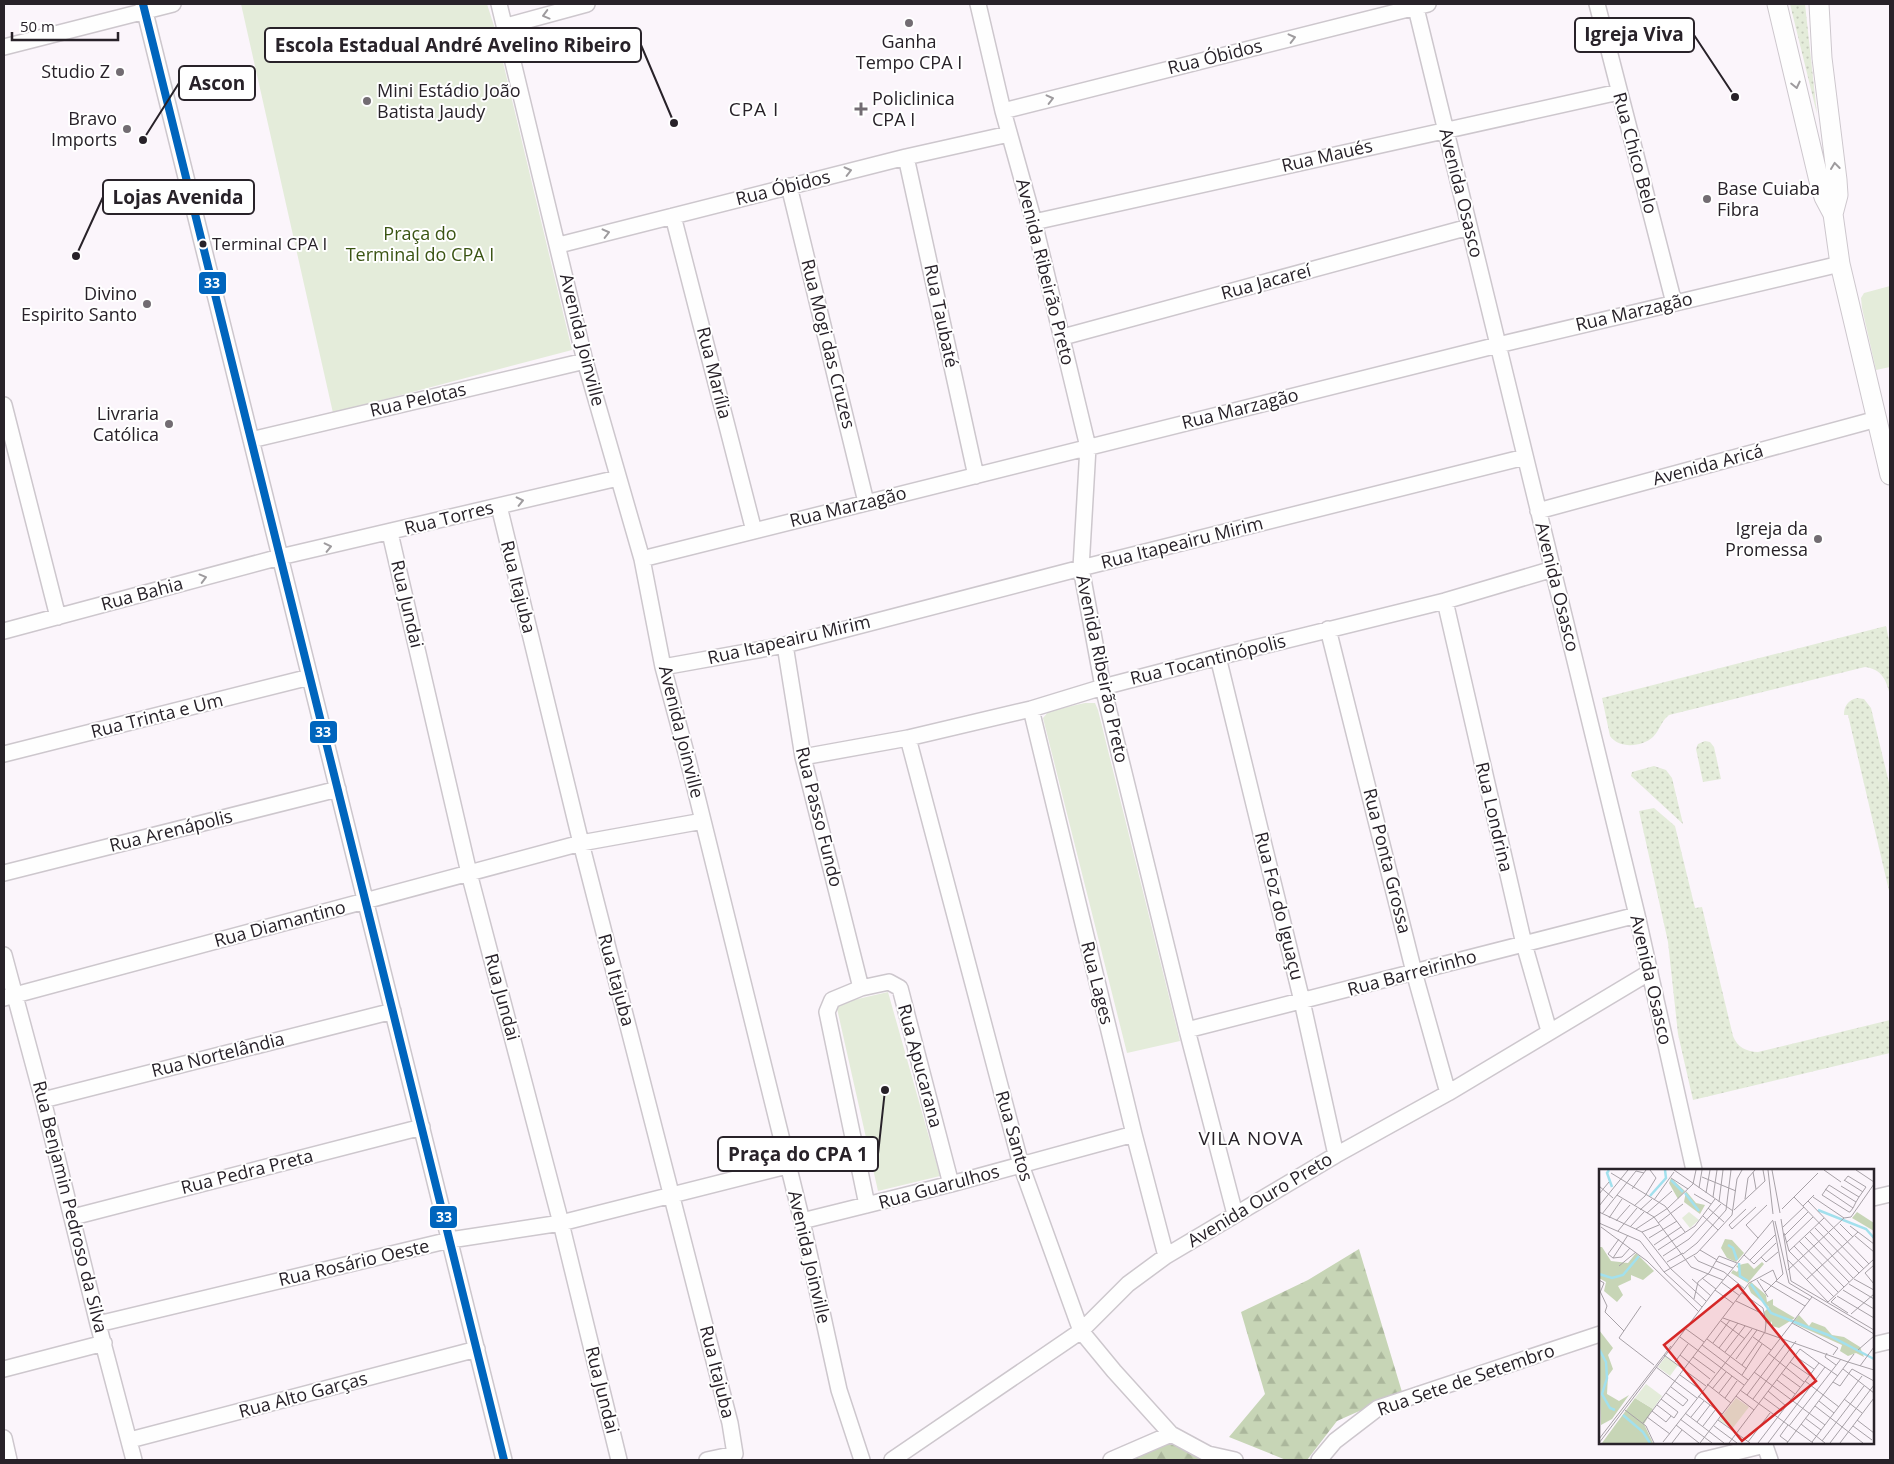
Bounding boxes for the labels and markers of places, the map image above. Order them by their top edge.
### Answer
marker: Ganha Tempo CPA I [903,17,915,29]
callout: Igreja Viva [1575,18,1694,52]
callout: Escola Estadual André Avelino Ribeiro [265,28,641,62]
place label: Ganha Tempo CPA I [856,29,962,74]
place label: Studio Z [41,59,110,83]
marker: Studio Z [114,66,126,78]
callout: Ascon [179,66,255,100]
place label: Mini Estádio João Batista Jaudy [377,78,521,123]
place label: Policlinica CPA I [872,86,955,131]
marker: Mini Estádio João Batista Jaudy [361,95,373,107]
marker: Policlinica CPA I [854,102,868,116]
place label: Bravo Imports [51,106,117,151]
marker: Bravo Imports [121,123,133,135]
place label: Base Cuiaba Fibra [1717,176,1820,221]
callout: Lojas Avenida [103,180,254,214]
marker: Base Cuiaba Fibra [1701,193,1713,205]
place label: Terminal CPA I [212,232,327,255]
marker: Terminal CPA I [198,239,208,249]
place label: Divino Espirito Santo [21,281,137,326]
marker: Divino Espirito Santo [141,298,153,310]
place label: Livraria Católica [93,401,159,446]
marker: Livraria Católica [163,418,175,430]
place label: Igreja da Promessa [1725,516,1808,561]
marker: Igreja da Promessa [1812,533,1824,545]
callout: Praça do CPA 1 [718,1137,878,1171]

